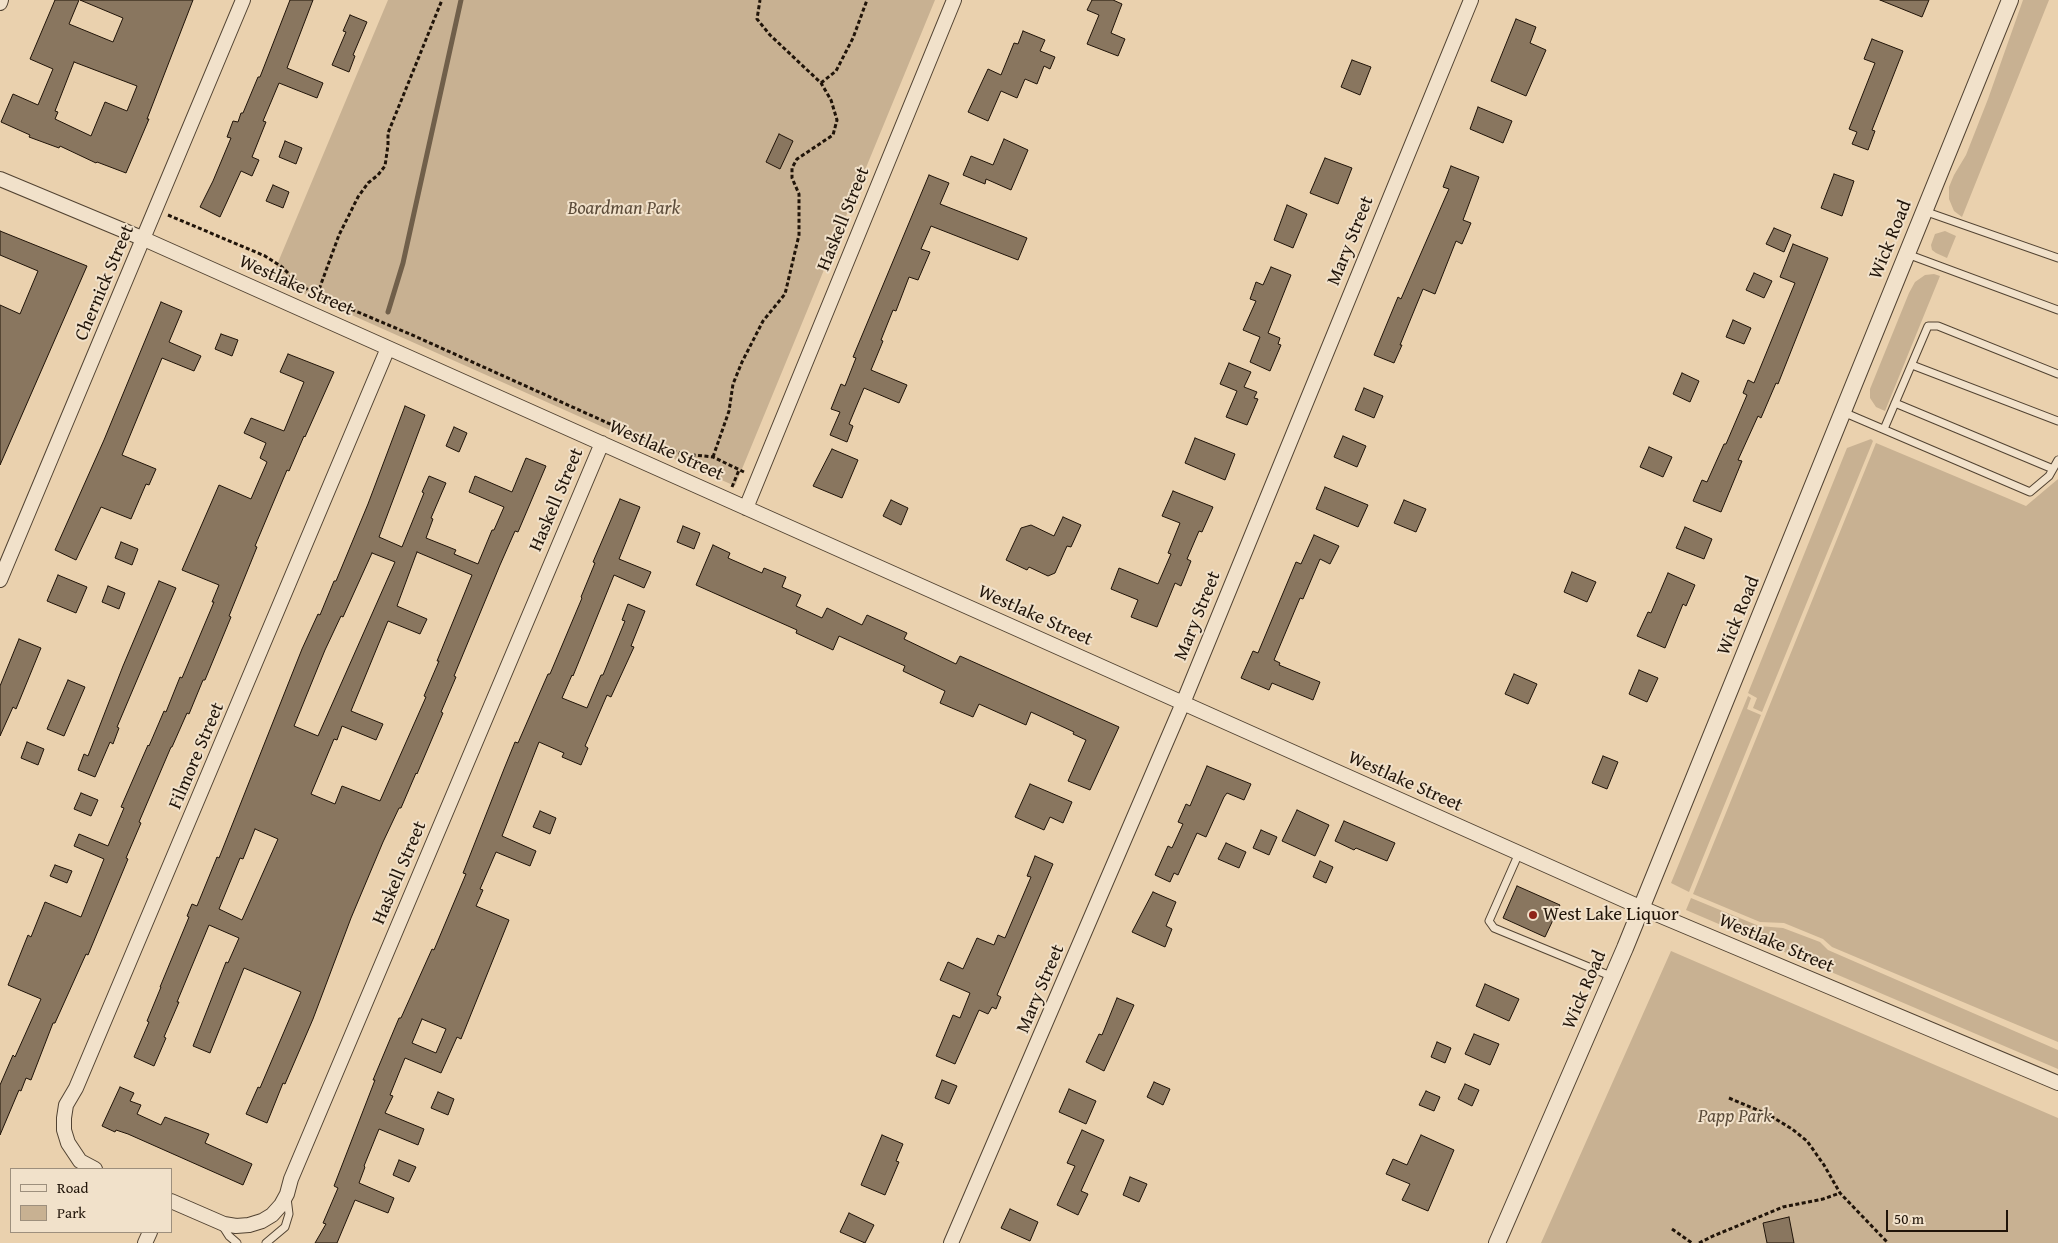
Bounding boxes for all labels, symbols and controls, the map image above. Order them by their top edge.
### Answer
street label: Haskell Street [813,164,875,274]
street label: Mary Street [1323,193,1379,289]
street label: Wick Road [1865,197,1917,283]
park label: Boardman Park [568,198,680,220]
street label: Chernick Street [70,222,140,344]
street label: Westlake Street [235,251,357,321]
street label: Westlake Street [605,416,727,486]
street label: Haskell Street [525,445,589,555]
street label: Mary Street [1170,568,1226,664]
street label: Wick Road [1713,573,1765,659]
street label: Westlake Street [974,581,1096,651]
street label: Filmore Street [164,699,230,813]
street label: Westlake Street [1344,747,1466,817]
street label: Haskell Street [368,818,432,928]
place label: West Lake Liquor [1543,904,1679,926]
marker: West Lake Liquor [1527,909,1539,921]
street label: Westlake Street [1715,909,1837,979]
street label: Mary Street [1012,941,1070,1037]
street label: Wick Road [1558,947,1612,1033]
park label: Papp Park [1698,1106,1772,1128]
legend [10,1168,172,1233]
text: Road [57,1177,88,1198]
scale bar [1888,1200,2010,1232]
text: Park [57,1202,86,1223]
text: 50 m [1894,1208,1924,1229]

